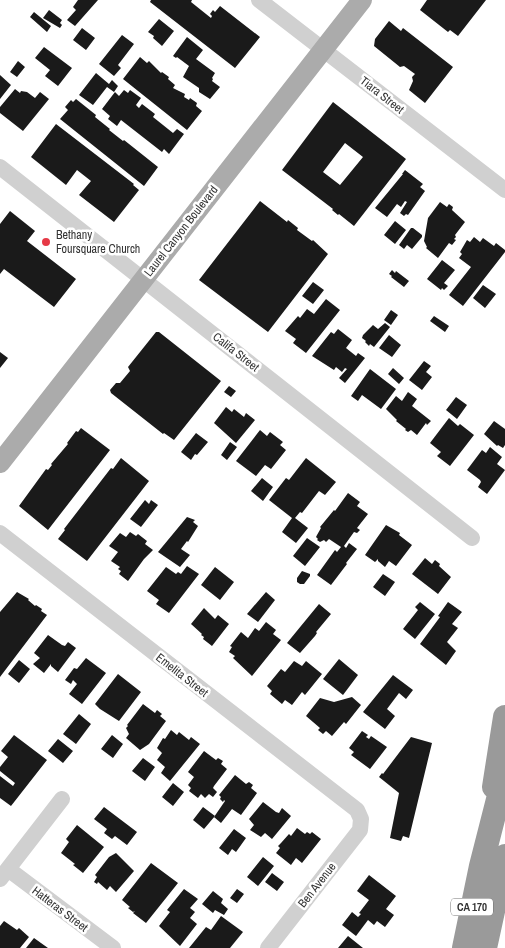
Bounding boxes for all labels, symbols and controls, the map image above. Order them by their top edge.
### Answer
street label: Tiara Street [357,73,408,117]
street label: Laurel Canyon Boulevard [141,182,221,280]
place label: Bethany Foursquare Church [56,227,140,257]
marker: Bethany Foursquare Church [40,236,52,248]
street label: Califa Street [210,329,263,375]
street label: Emelita Street [153,649,212,701]
street label: Ben Avenue [294,859,340,911]
street label: Hatteras Street [29,883,91,935]
road number: CA 170 [451,899,493,916]

